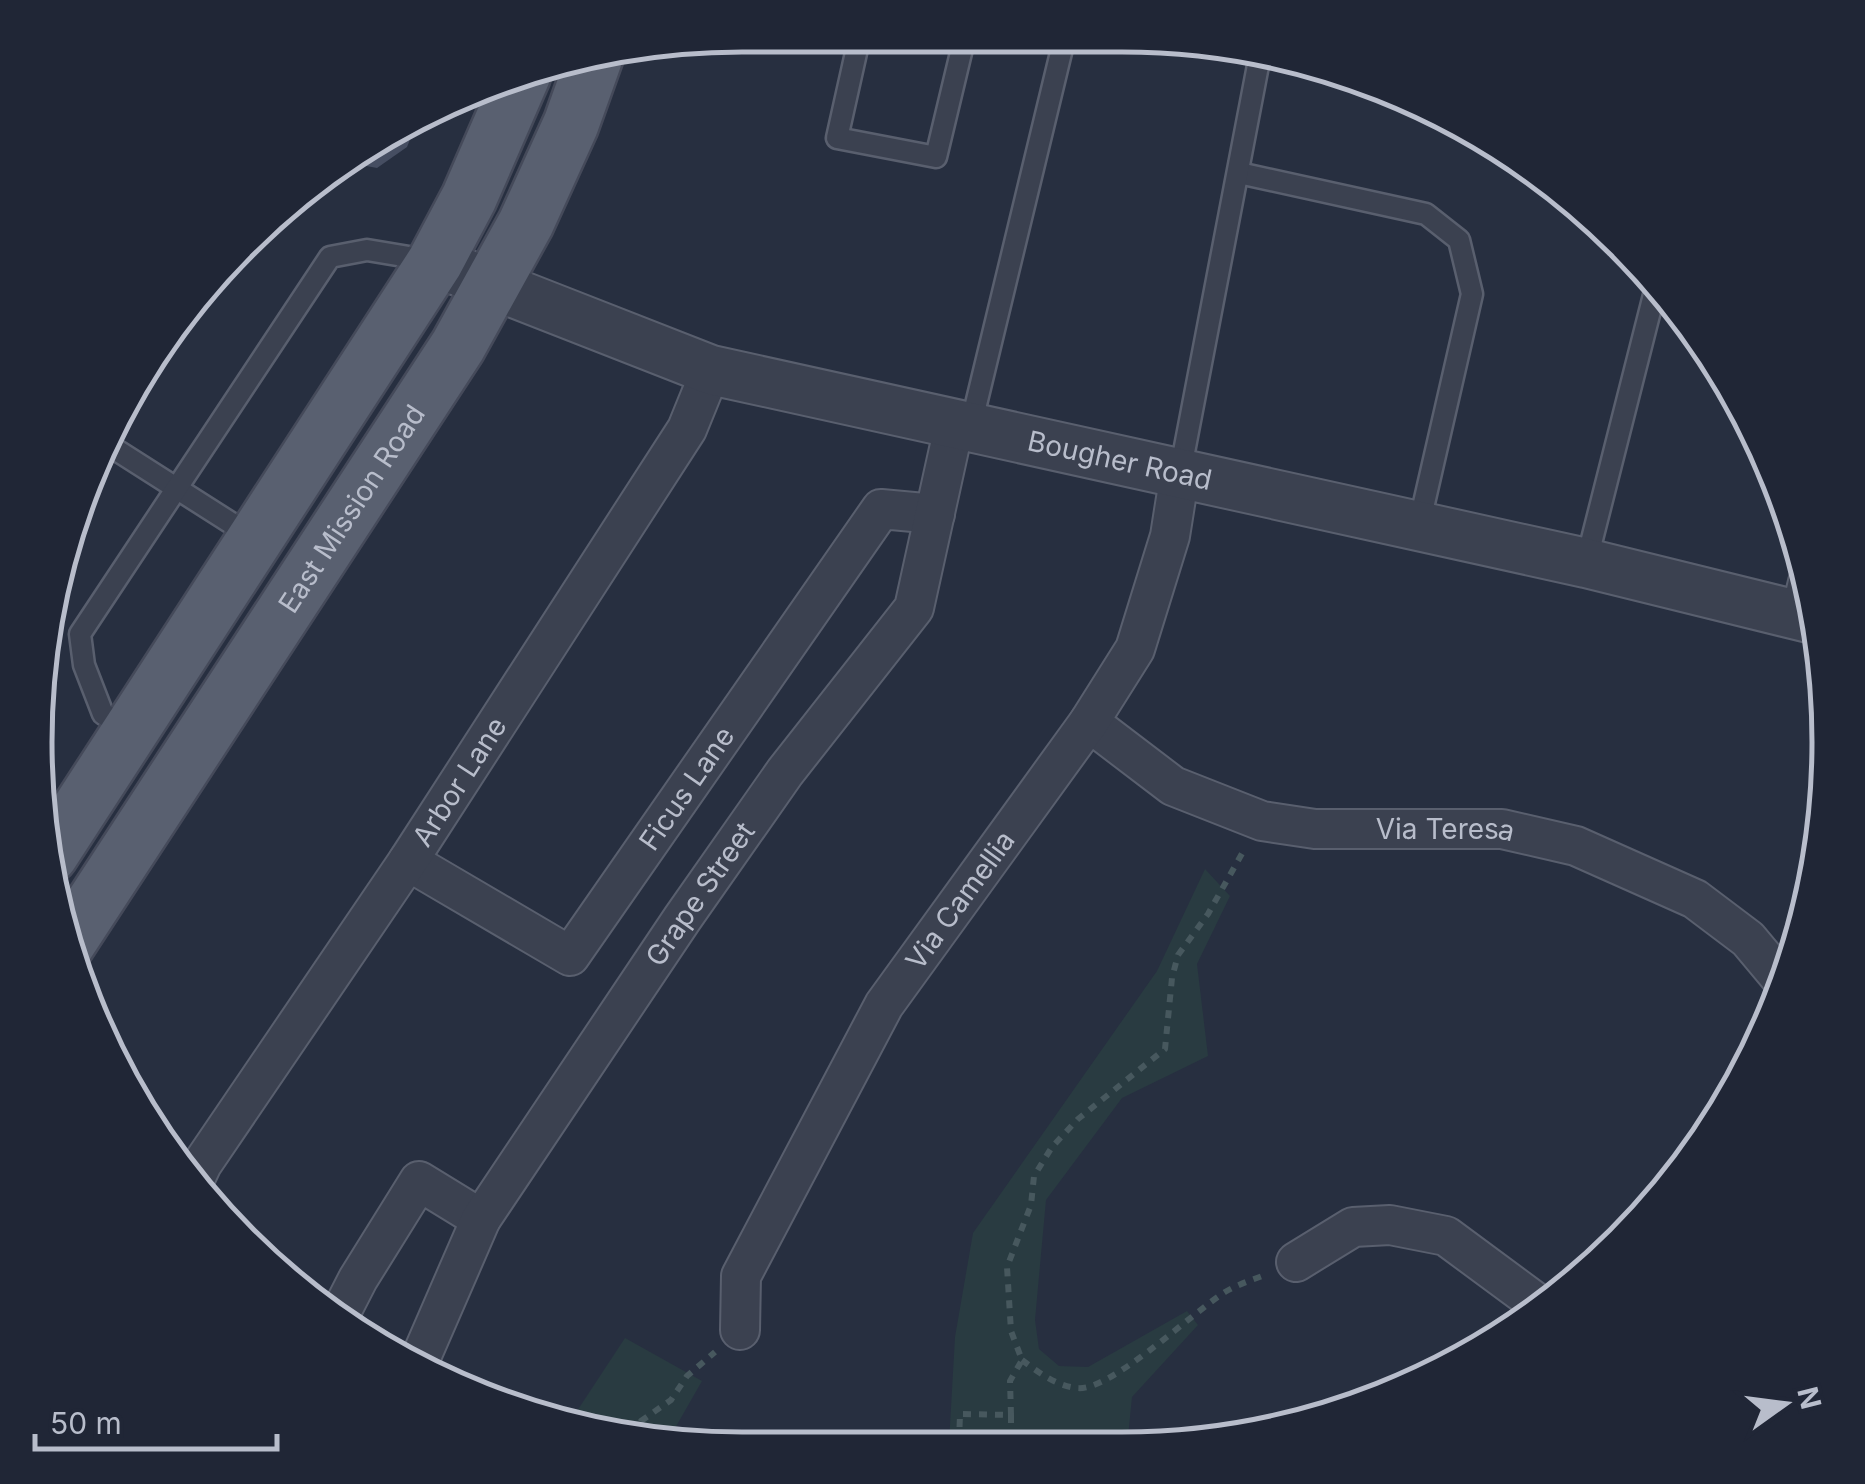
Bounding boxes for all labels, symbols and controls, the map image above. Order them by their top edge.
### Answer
street label: East Mission Road [271,398,432,619]
street label: Bougher Road [1024,423,1215,497]
street label: Arbor Lane [405,711,514,853]
street label: Ficus Lane [632,720,741,857]
street label: Via Teresa [1376,812,1518,848]
street label: Grape Street [638,815,762,972]
street label: Via Camellia [898,824,1022,976]
north arrow [1735,1354,1835,1454]
text: N [1790,1383,1828,1412]
scale bar [35,1389,278,1451]
text: 50 m [50,1405,122,1441]

